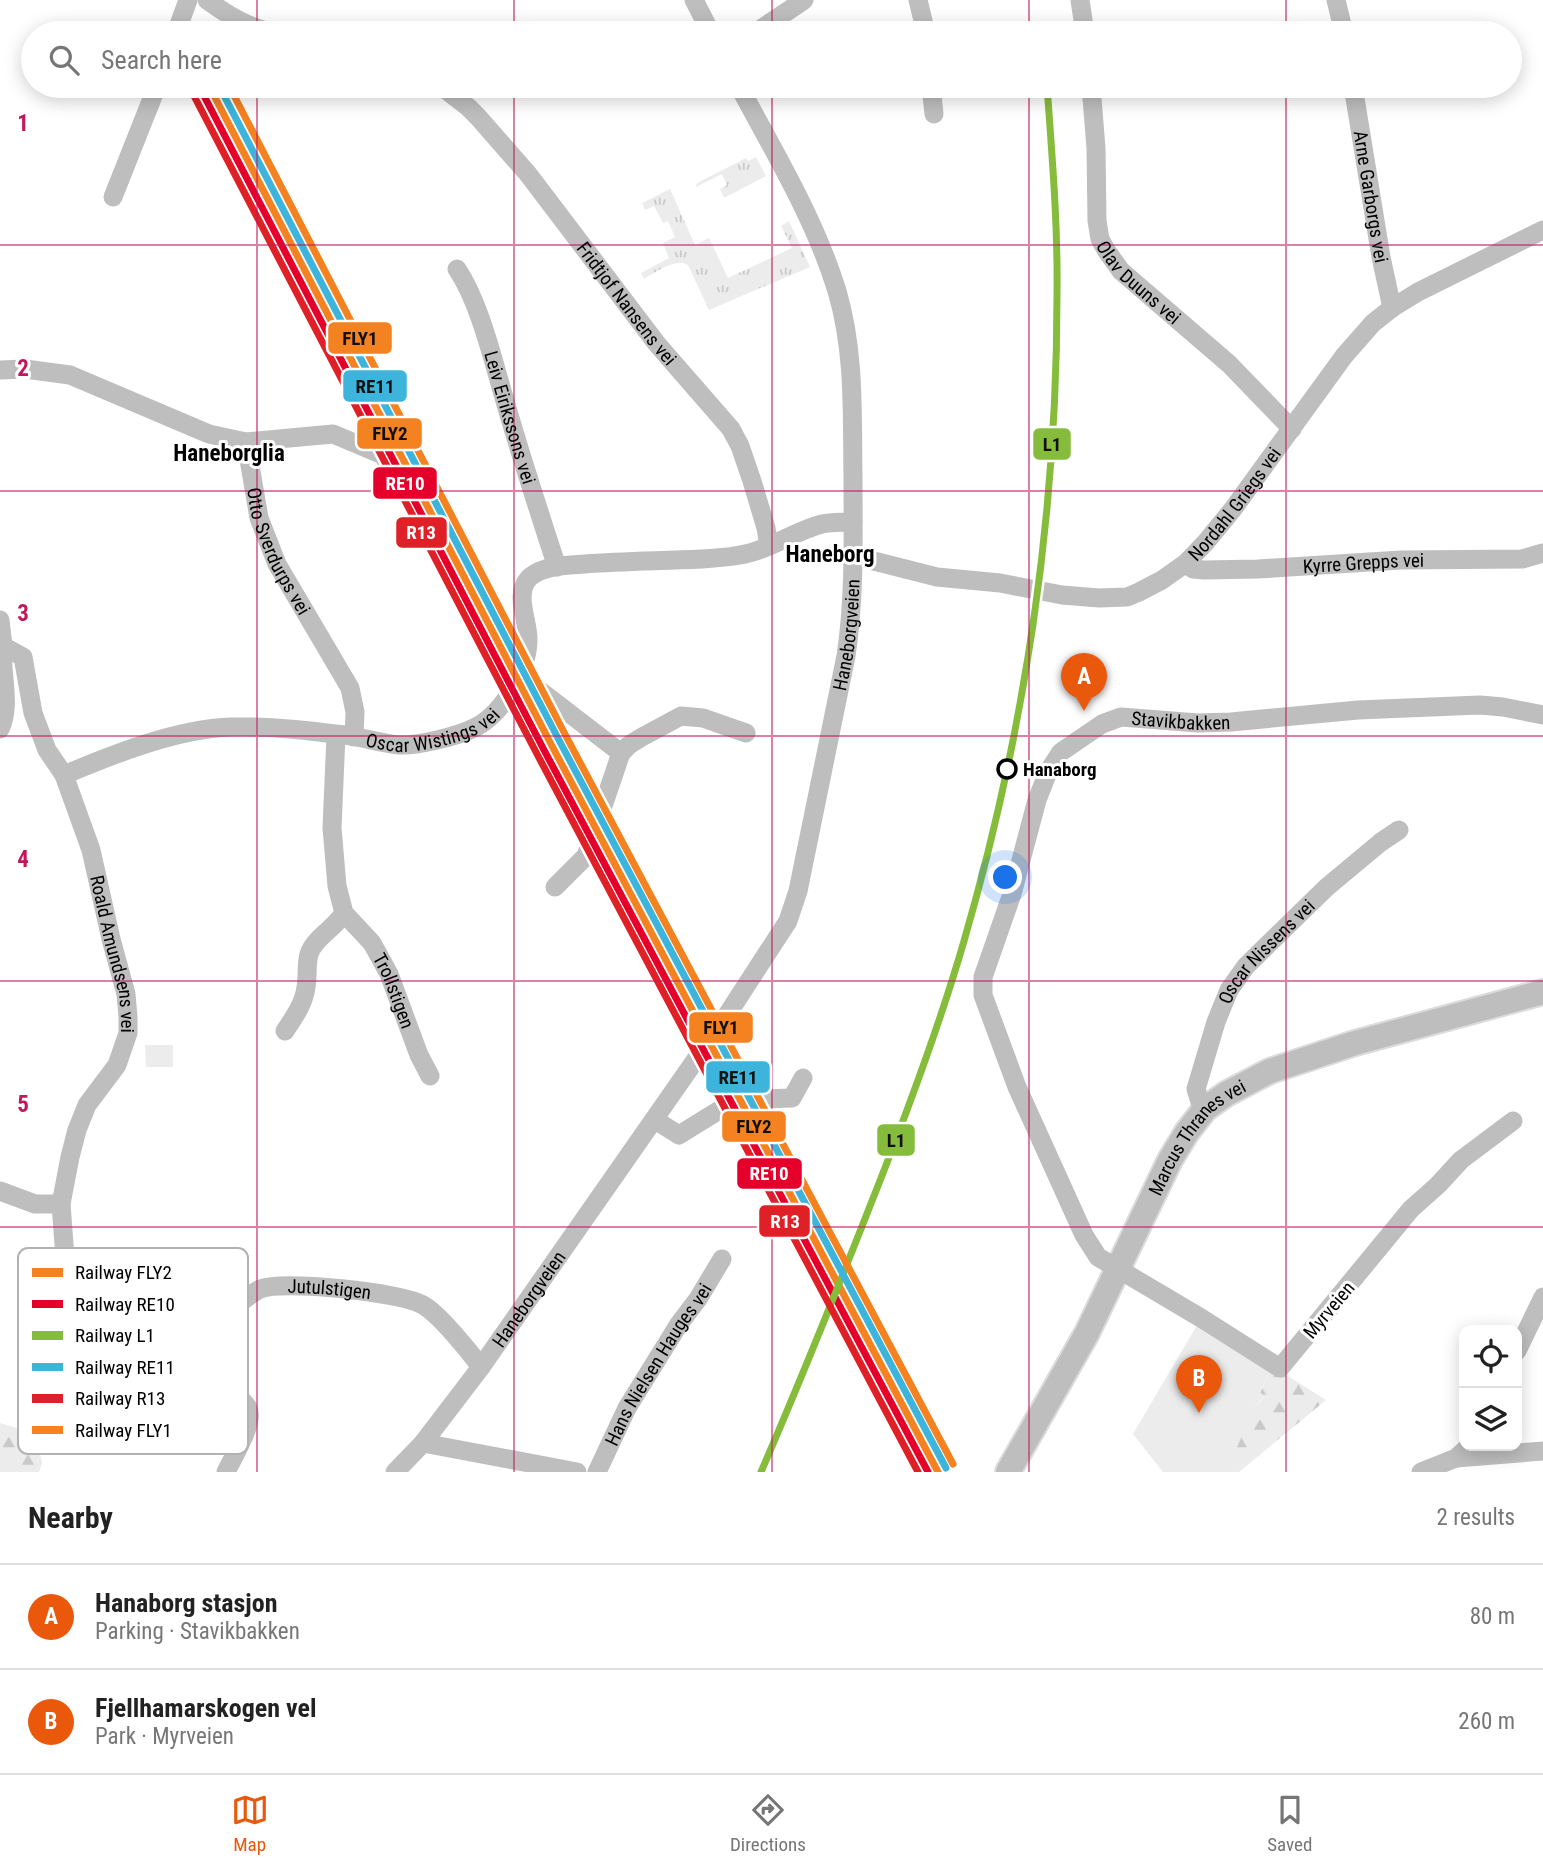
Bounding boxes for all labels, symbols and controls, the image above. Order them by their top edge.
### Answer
search box [21,21,1522,98]
icon: search [45,41,83,79]
text: Search here [101,45,222,75]
text: 1 [17,110,29,137]
street label: Arne Garborgs vei [1349,129,1393,265]
street label: Fridtjof Nansens vei [572,237,682,370]
street label: Olav Duuns vei [1092,237,1186,329]
line badge: FLY1 [327,321,393,355]
text: FLY1 [342,327,378,350]
street label: Leiv Eirikssons vei [480,348,541,487]
text: 2 [17,355,29,382]
line badge: RE11 [342,369,408,403]
text: RE11 [355,375,395,398]
line badge: FLY2 [356,417,423,450]
text: FLY2 [372,422,408,445]
line badge: L1 [1032,427,1072,461]
text: L1 [1043,433,1061,456]
district label: Haneborglia [173,440,285,467]
street label: Nordahl Griegs vei [1183,443,1286,565]
line badge: RE10 [372,466,438,500]
text: RE10 [385,472,425,495]
street label: Otto Sverdurps vei [242,486,316,619]
line badge: R13 [395,516,448,549]
text: R13 [406,521,436,544]
district label: Haneborg [785,541,875,568]
street label: Kyrre Grepps vei [1302,548,1424,578]
street label: Haneborgveien [828,579,864,693]
text: 3 [17,600,29,627]
pin: A [1061,653,1107,711]
street label: Oscar Wistings vei [364,703,504,757]
street label: Stavikbakken [1131,706,1231,735]
place label: Hanaborg [1023,758,1096,781]
marker: Hanaborg [997,759,1017,779]
text: 4 [17,846,29,873]
your location [988,860,1022,894]
street label: Roald Amundsens vei [85,873,140,1033]
street label: Oscar Nissens vei [1213,894,1319,1007]
street label: Trollstigen [368,949,420,1031]
line badge: FLY1 [688,1011,754,1044]
text: FLY1 [703,1016,739,1039]
line badge: RE11 [705,1060,771,1094]
text: RE11 [718,1066,758,1089]
street label: Marcus Thranes vei [1143,1074,1249,1199]
text: 5 [17,1091,29,1118]
line badge: FLY2 [721,1110,787,1143]
text: FLY2 [736,1115,772,1138]
line badge: L1 [876,1123,916,1157]
text: L1 [887,1129,905,1152]
line badge: RE10 [736,1157,803,1190]
text: RE10 [749,1162,789,1185]
line badge: R13 [758,1204,811,1238]
text: R13 [770,1210,800,1233]
street label: Haneborgveien [487,1246,570,1352]
legend [18,1248,248,1454]
text: Railway FLY2 [75,1261,172,1284]
street label: Jutulstigen [288,1274,373,1304]
street label: Myrveien [1298,1277,1360,1343]
street label: Hans Nielsen Hauges vei [600,1279,716,1449]
text: Railway RE10 [75,1293,175,1316]
text: Railway L1 [75,1324,155,1347]
map controls [1459,1325,1522,1451]
button: locate [1459,1325,1522,1388]
pin: B [1176,1355,1222,1413]
text: Railway RE11 [75,1356,175,1379]
text: Railway R13 [75,1387,165,1410]
button: layers [1459,1388,1522,1451]
text: Railway FLY1 [75,1419,172,1442]
text: Nearby [28,1500,113,1535]
text: 2 results [1437,1504,1515,1531]
text: Hanaborg stasjon [95,1588,277,1618]
text: A [44,1603,58,1630]
text: 80 m [1470,1603,1515,1630]
text: Parking · Stavikbakken [95,1618,300,1645]
text: Fjellhamarskogen vel [95,1693,316,1723]
text: B [45,1708,57,1735]
text: 260 m [1458,1708,1515,1735]
text: Park · Myrveien [95,1723,234,1750]
tab: Map [231,1791,269,1856]
tab: Directions [730,1791,806,1856]
tab: Saved [1267,1791,1312,1856]

